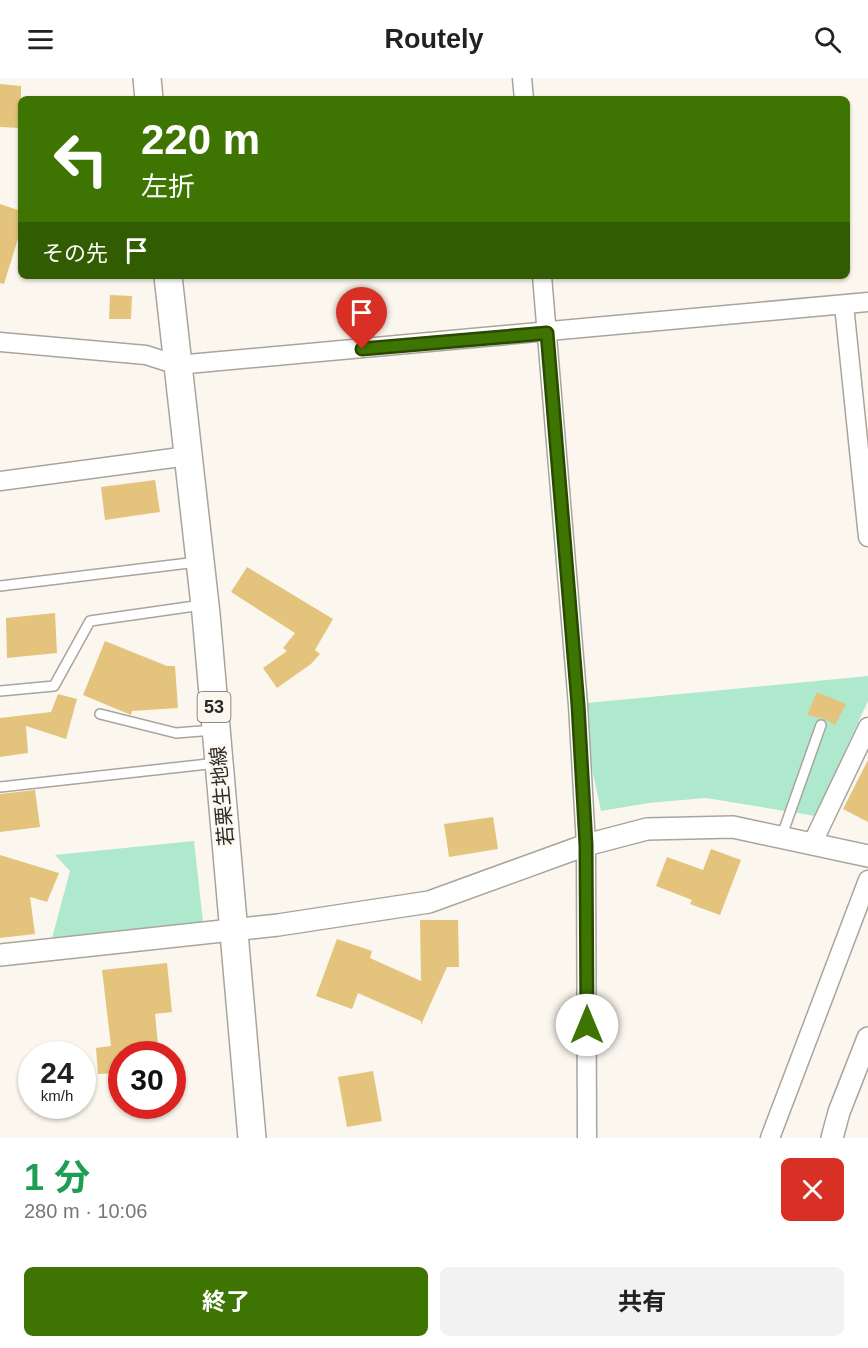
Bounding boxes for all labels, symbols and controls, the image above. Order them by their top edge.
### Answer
icon: menu [24,23,57,56]
icon: search [811,23,844,56]
text: Routely [384,24,484,54]
text: 220 m [141,116,260,163]
icon: left [42,120,120,198]
text: 左折 [141,172,195,202]
icon: arrive [120,234,153,267]
text: その先 [42,241,108,266]
pin [336,287,387,349]
icon: arrive [345,296,378,329]
road number: 53 [198,692,230,722]
street label: 若栗生地線 [207,745,237,847]
position arrow [555,993,619,1057]
speed limit sign: 30 [108,1041,186,1119]
text: 24 [40,1056,74,1089]
text: km/h [41,1087,73,1104]
text: 1 分 [24,1157,90,1198]
button: close [781,1158,844,1221]
text: 280 m · 10:06 [24,1200,147,1222]
button: 終了 [24,1267,428,1336]
button: 共有 [440,1267,844,1336]

